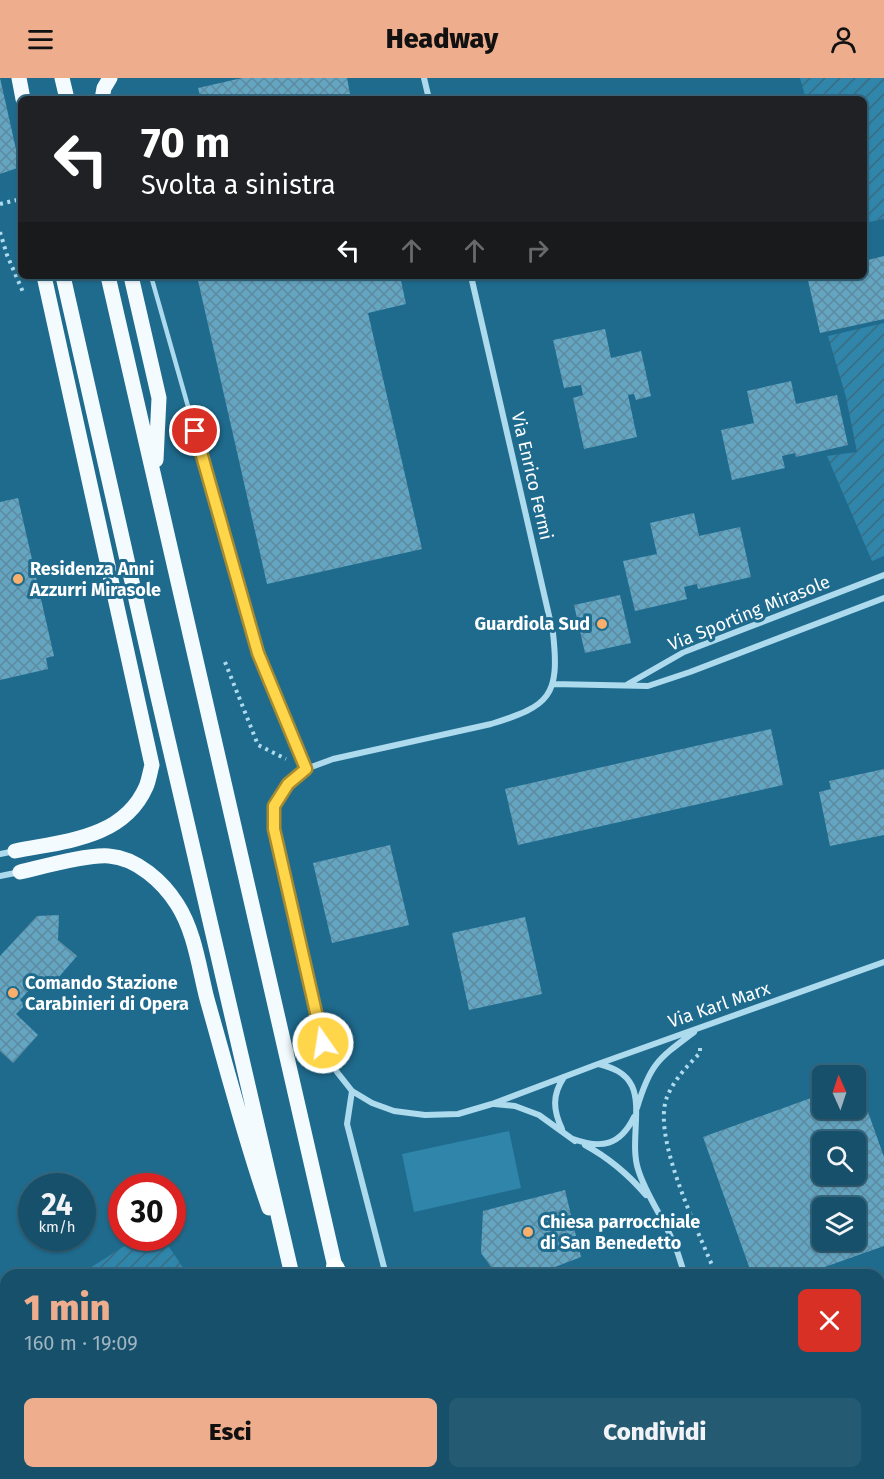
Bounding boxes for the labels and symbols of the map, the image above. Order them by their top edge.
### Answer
pin [169,405,220,456]
street label: Via Enrico Fermi [507,410,557,542]
place label: Residenza Anni Azzurri Mirasole [29,558,161,601]
street label: Via Sporting Mirasole [665,570,833,656]
marker: Residenza Anni Azzurri Mirasole [11,572,25,586]
place label: Guardiola Sud [474,613,590,635]
marker: Guardiola Sud [595,617,609,631]
place label: Comando Stazione Carabinieri di Opera [25,972,189,1015]
street label: Via Karl Marx [665,977,773,1033]
marker: Comando Stazione Carabinieri di Opera [6,986,20,1000]
position arrow [291,1011,355,1075]
north arrow [812,1065,866,1119]
speed limit sign: 30 [108,1173,186,1251]
place label: Chiesa parrocchiale di San Benedetto [540,1211,700,1254]
marker: Chiesa parrocchiale di San Benedetto [521,1225,535,1239]

